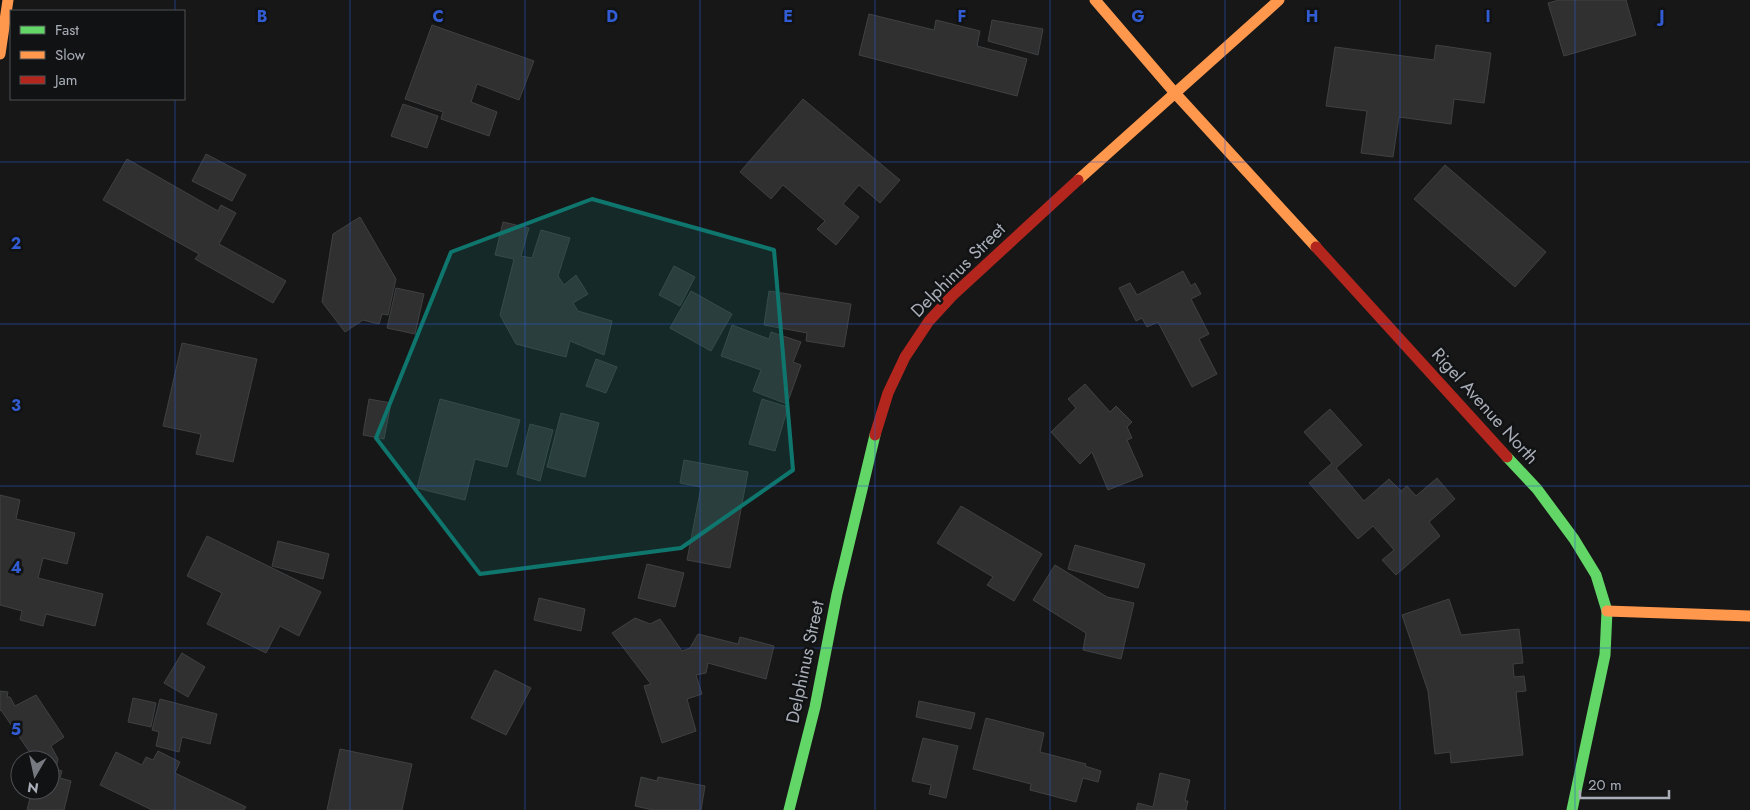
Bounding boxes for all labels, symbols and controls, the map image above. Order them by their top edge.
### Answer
text: B [257,5,267,28]
text: C [432,5,444,28]
text: D [606,5,618,28]
text: E [783,5,793,28]
text: F [958,5,966,28]
text: G [1131,5,1145,28]
text: H [1306,5,1318,28]
text: I [1485,5,1491,28]
text: J [1656,5,1665,28]
legend [10,10,185,100]
text: Fast [55,19,79,41]
text: Slow [55,44,86,66]
text: Jam [53,69,78,91]
street label: Delphinus Street [905,216,1012,323]
text: 2 [11,232,21,255]
street label: Rigel Avenue North [1425,342,1545,470]
text: 3 [11,394,21,417]
text: 4 [10,556,22,579]
street label: Delphinus Street [779,598,831,726]
text: 5 [11,718,21,741]
north arrow [10,750,60,800]
scale bar [1580,768,1669,800]
text: 20 m [1588,774,1622,796]
text: N [26,777,40,799]

